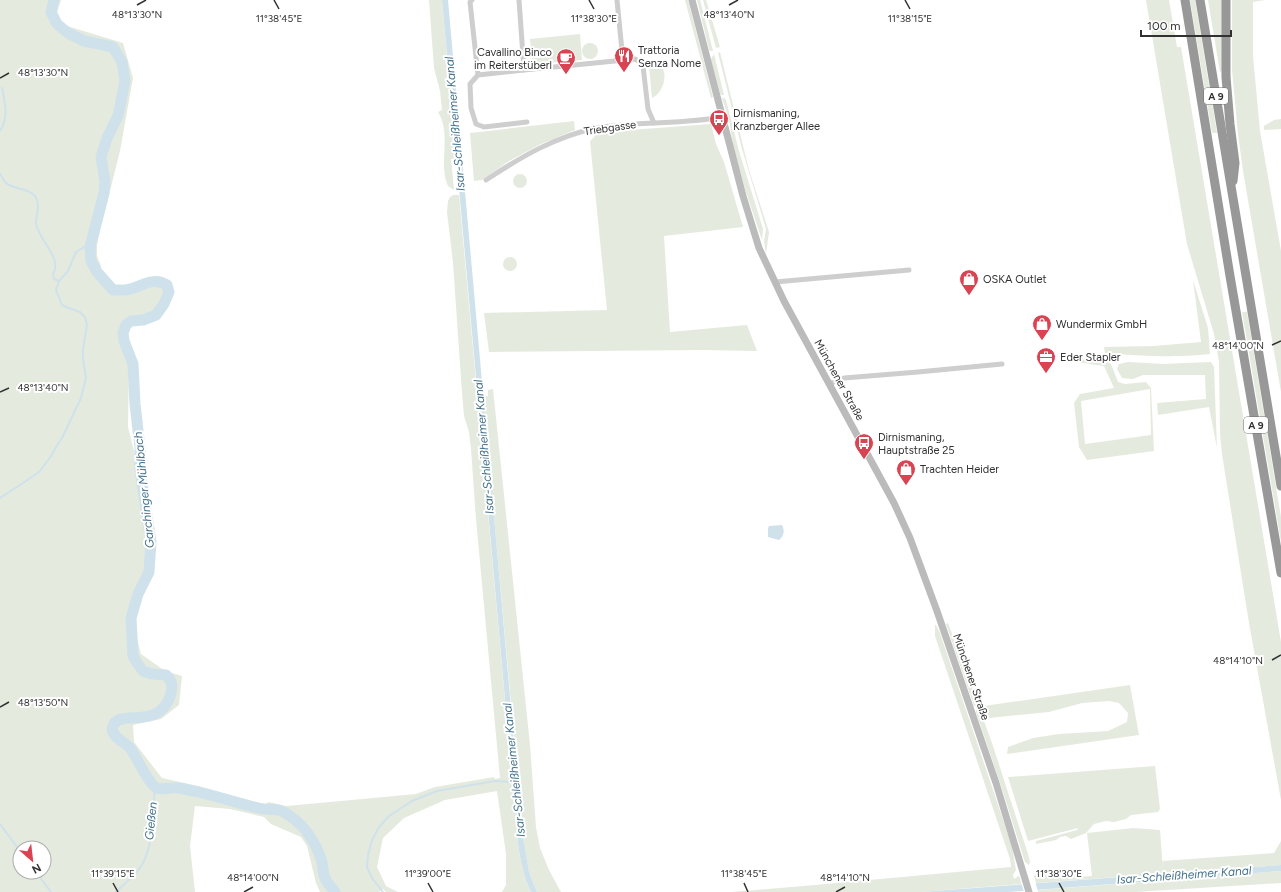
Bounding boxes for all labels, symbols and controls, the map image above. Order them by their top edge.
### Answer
text: 48°13'30"N [112,8,162,21]
text: 48°13'40"N [703,8,755,21]
text: 11°38'45"E [256,12,302,25]
text: 11°38'30"E [571,12,617,25]
text: 11°38'15"E [888,12,932,25]
scale bar [1141,12,1231,38]
text: 100 m [1147,19,1181,33]
place label: Trattoria Senza Nome [638,44,701,70]
restaurant icon: Trattoria Senza Nome [613,45,635,73]
place label: Cavallino Binco im Reiterstüberl [474,46,552,72]
cafe icon: Cavallino Binco im Reiterstüberl [555,47,577,75]
water label: Isar-Schleißheimer Kanal [442,56,468,192]
text: 48°13'30"N [18,66,68,79]
road number: A 9 [1204,88,1228,104]
place label: Dirnismaning, Kranzberger Allee [733,107,820,133]
bus stop icon: Dirnismaning, Kranzberger Allee [708,108,730,136]
street label: Triebgasse [583,118,637,138]
shop icon: OSKA Outlet [958,268,980,296]
place label: OSKA Outlet [983,273,1047,286]
shop icon: Wundermix GmbH [1031,313,1053,341]
place label: Wundermix GmbH [1056,318,1147,331]
street label: Münchener Straße [811,337,867,423]
text: 48°14'00"N [1212,339,1264,352]
office icon: Eder Stapler [1035,346,1057,374]
place label: Eder Stapler [1060,351,1121,364]
water label: Isar-Schleißheimer Kanal [471,379,497,515]
text: 48°13'40"N [17,381,69,394]
road number: A 9 [1244,417,1268,433]
water label: Garchinger Mühlbach [131,431,157,549]
place label: Dirnismaning, Hauptstraße 25 [878,431,955,457]
bus stop icon: Dirnismaning, Hauptstraße 25 [853,432,875,460]
shop icon: Trachten Heider [895,458,917,486]
place label: Trachten Heider [920,463,999,476]
street label: Münchener Straße [950,632,992,722]
text: 48°14'10"N [1213,654,1263,667]
text: 48°13'50"N [18,696,68,709]
water label: Isar-Schleißheimer Kanal [500,702,528,838]
water label: Gießen [142,801,160,841]
north arrow [12,840,52,880]
text: N [30,861,43,876]
water label: Isar-Schleißheimer Kanal [1116,863,1252,887]
text: 11°39'15"E [91,867,135,880]
text: 11°39'00"E [405,867,452,880]
text: 11°38'45"E [721,867,767,880]
text: 11°38'30"E [1036,867,1082,880]
text: 48°14'00"N [227,871,279,884]
text: 48°14'10"N [820,871,870,884]

